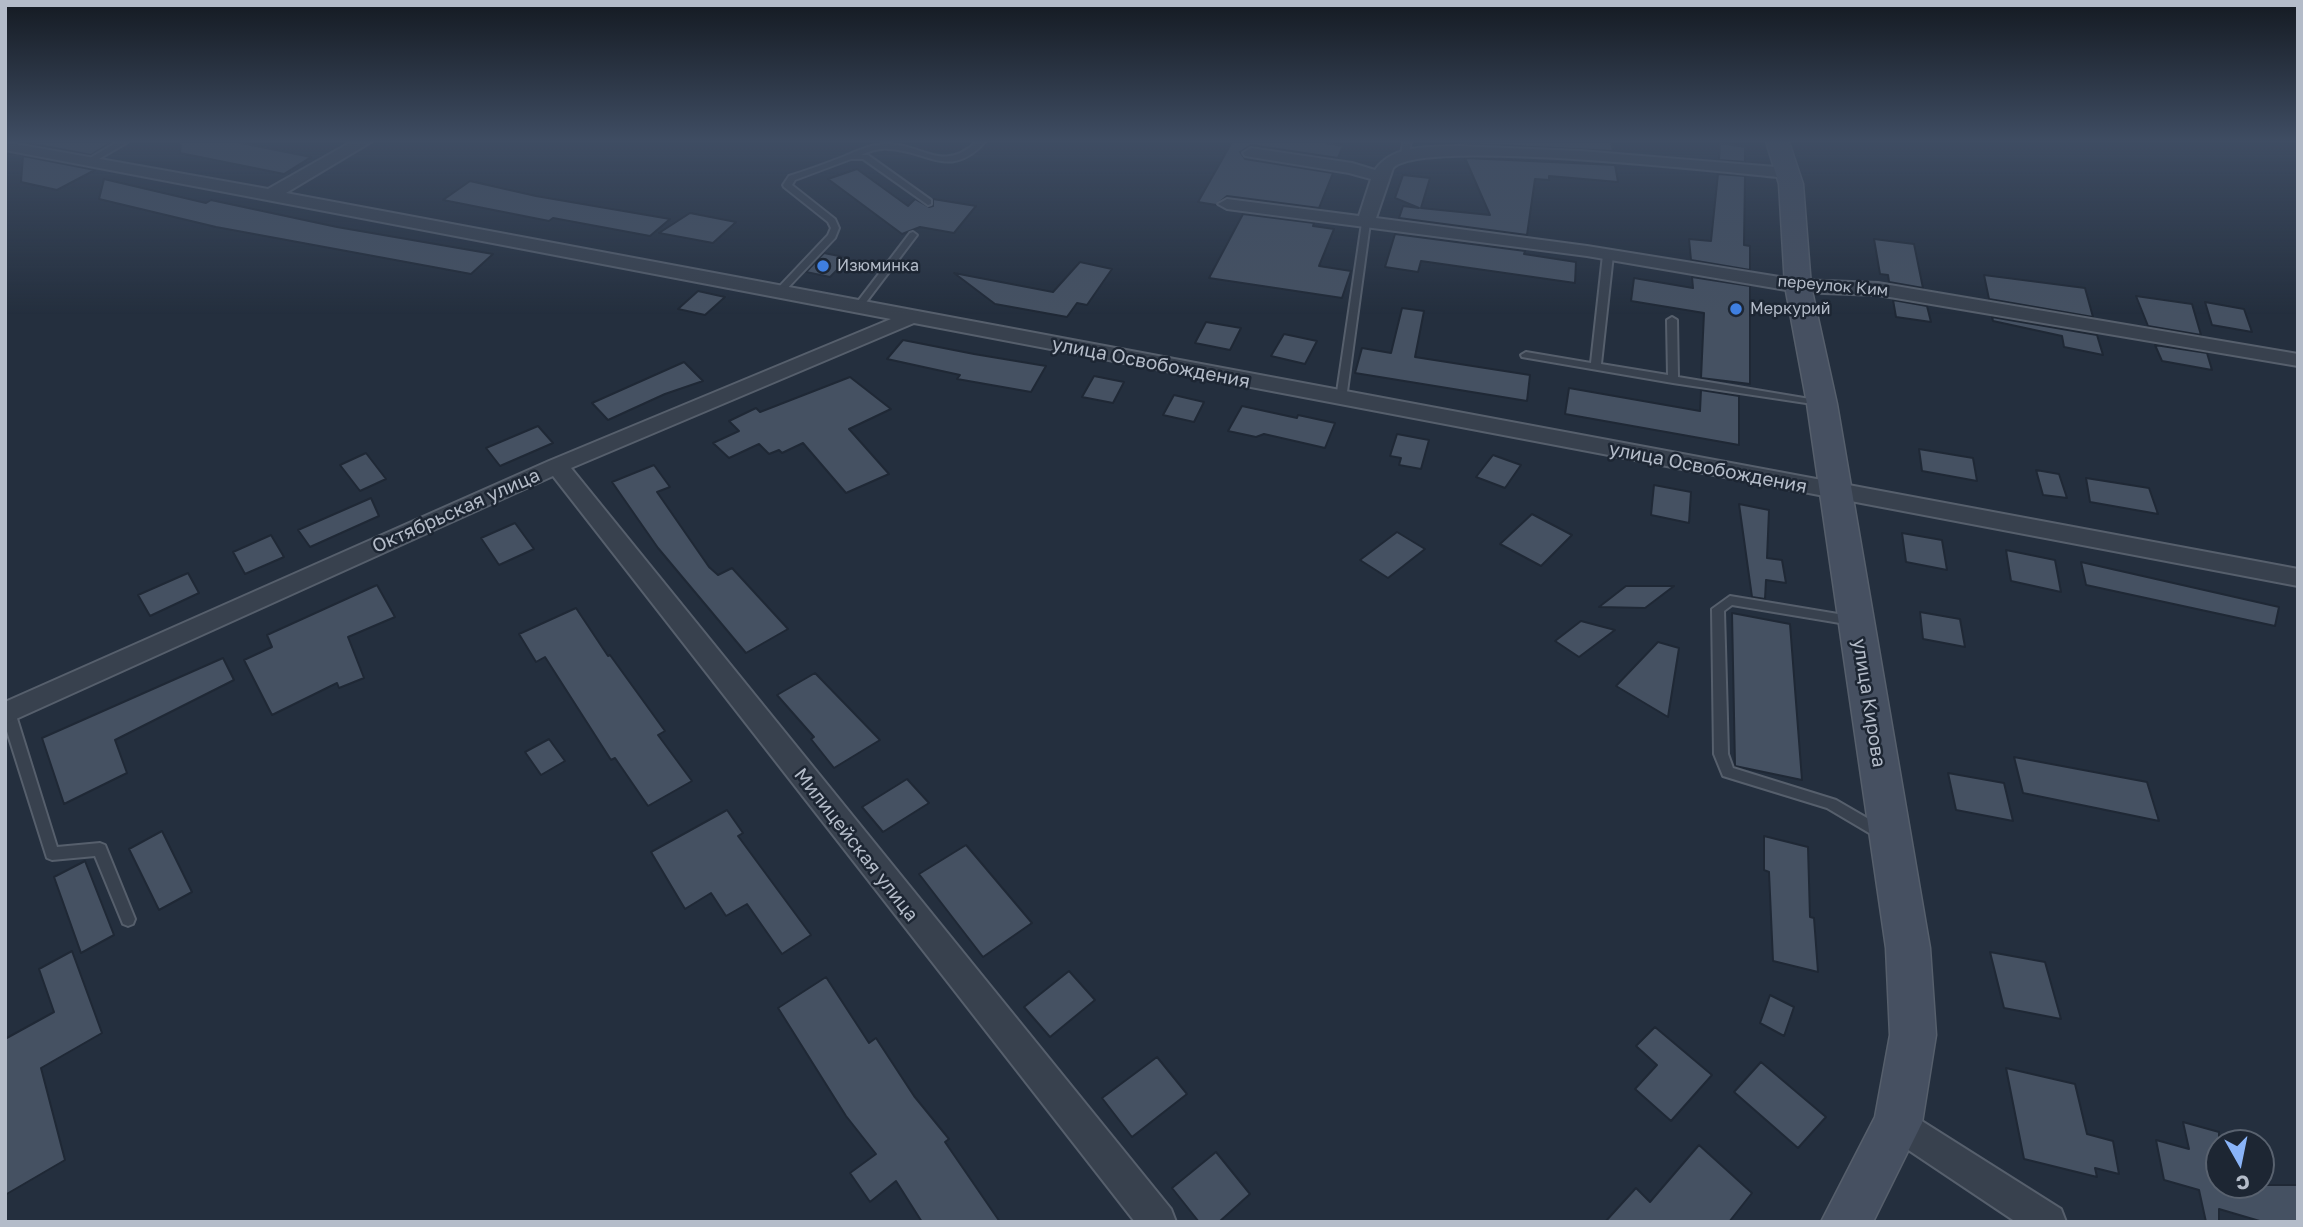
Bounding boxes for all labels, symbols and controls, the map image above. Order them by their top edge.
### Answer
place label: Изюминка [837,256,919,276]
marker: Изюминка [815,258,831,274]
street label: переулок Ким [1777,272,1889,300]
place label: Меркурий [1750,299,1831,319]
marker: Меркурий [1728,301,1744,317]
street label: улица Освобождения [1050,333,1252,393]
street label: улица Освобождения [1607,438,1809,498]
street label: Октябрьская улица [369,464,543,558]
street label: улица Кирова [1848,637,1890,769]
street label: Милицейская улица [789,764,923,926]
north arrow [2205,1129,2275,1199]
text: С [2235,1171,2252,1196]

